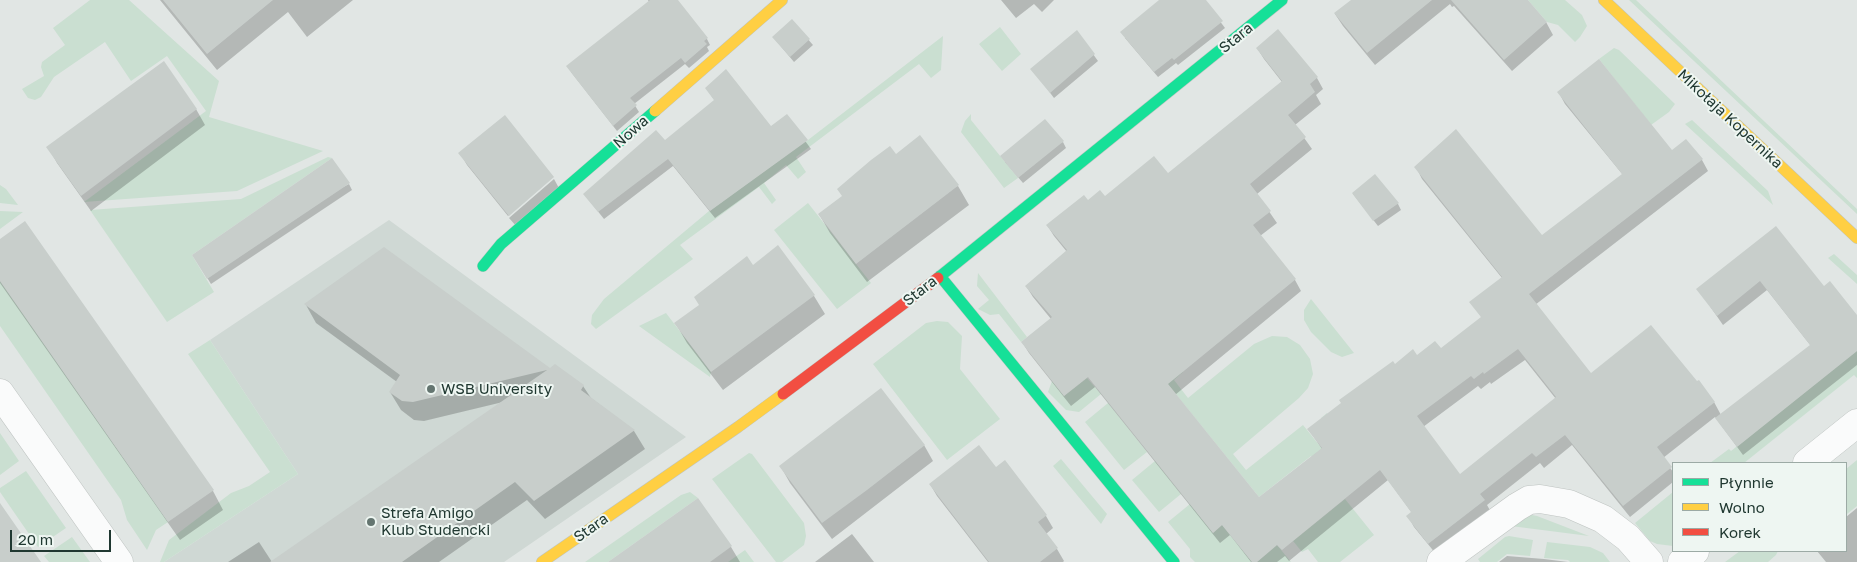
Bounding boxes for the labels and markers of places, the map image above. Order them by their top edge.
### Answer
place label: WSB University [441,380,552,398]
marker: WSB University [425,383,437,395]
place label: Strefa Amigo Klub Studencki [381,504,490,539]
marker: Strefa Amigo Klub Studencki [365,516,377,528]

